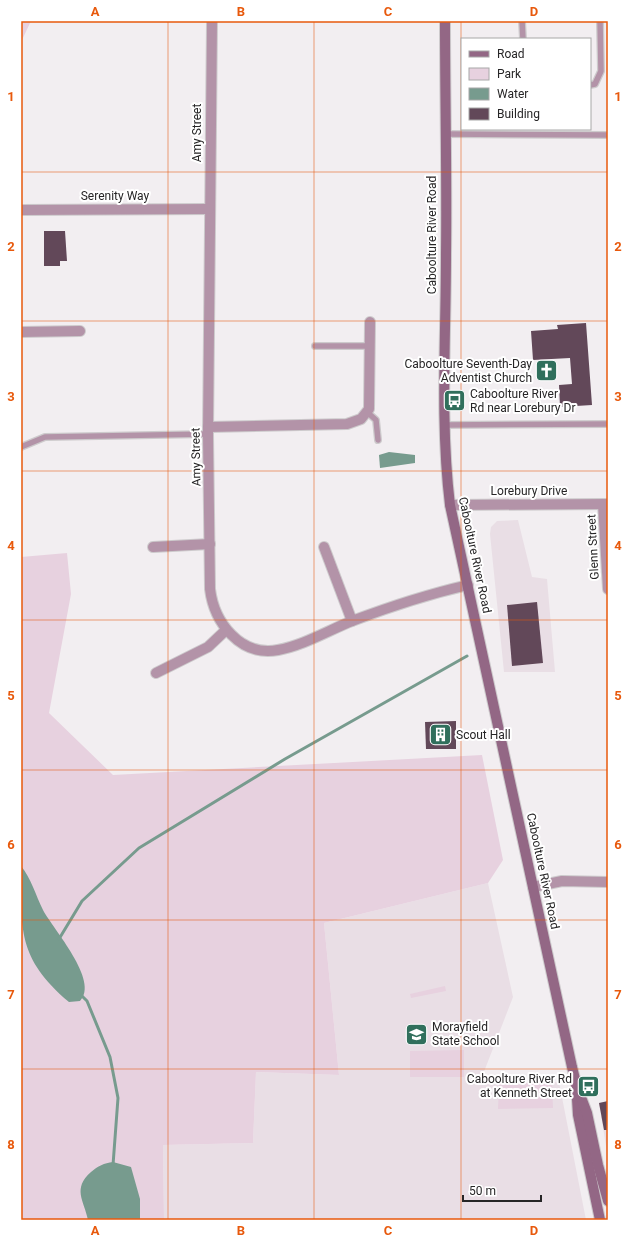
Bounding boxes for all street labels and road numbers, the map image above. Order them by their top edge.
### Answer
street label: Amy Street [190,104,204,162]
street label: Caboolture River Road [425,176,439,294]
street label: Serenity Way [81,189,150,203]
street label: Amy Street [188,427,204,486]
street label: Lorebury Drive [491,484,567,498]
street label: Caboolture River Road [456,496,494,614]
street label: Glenn Street [584,514,602,580]
street label: Caboolture River Road [524,812,562,930]

